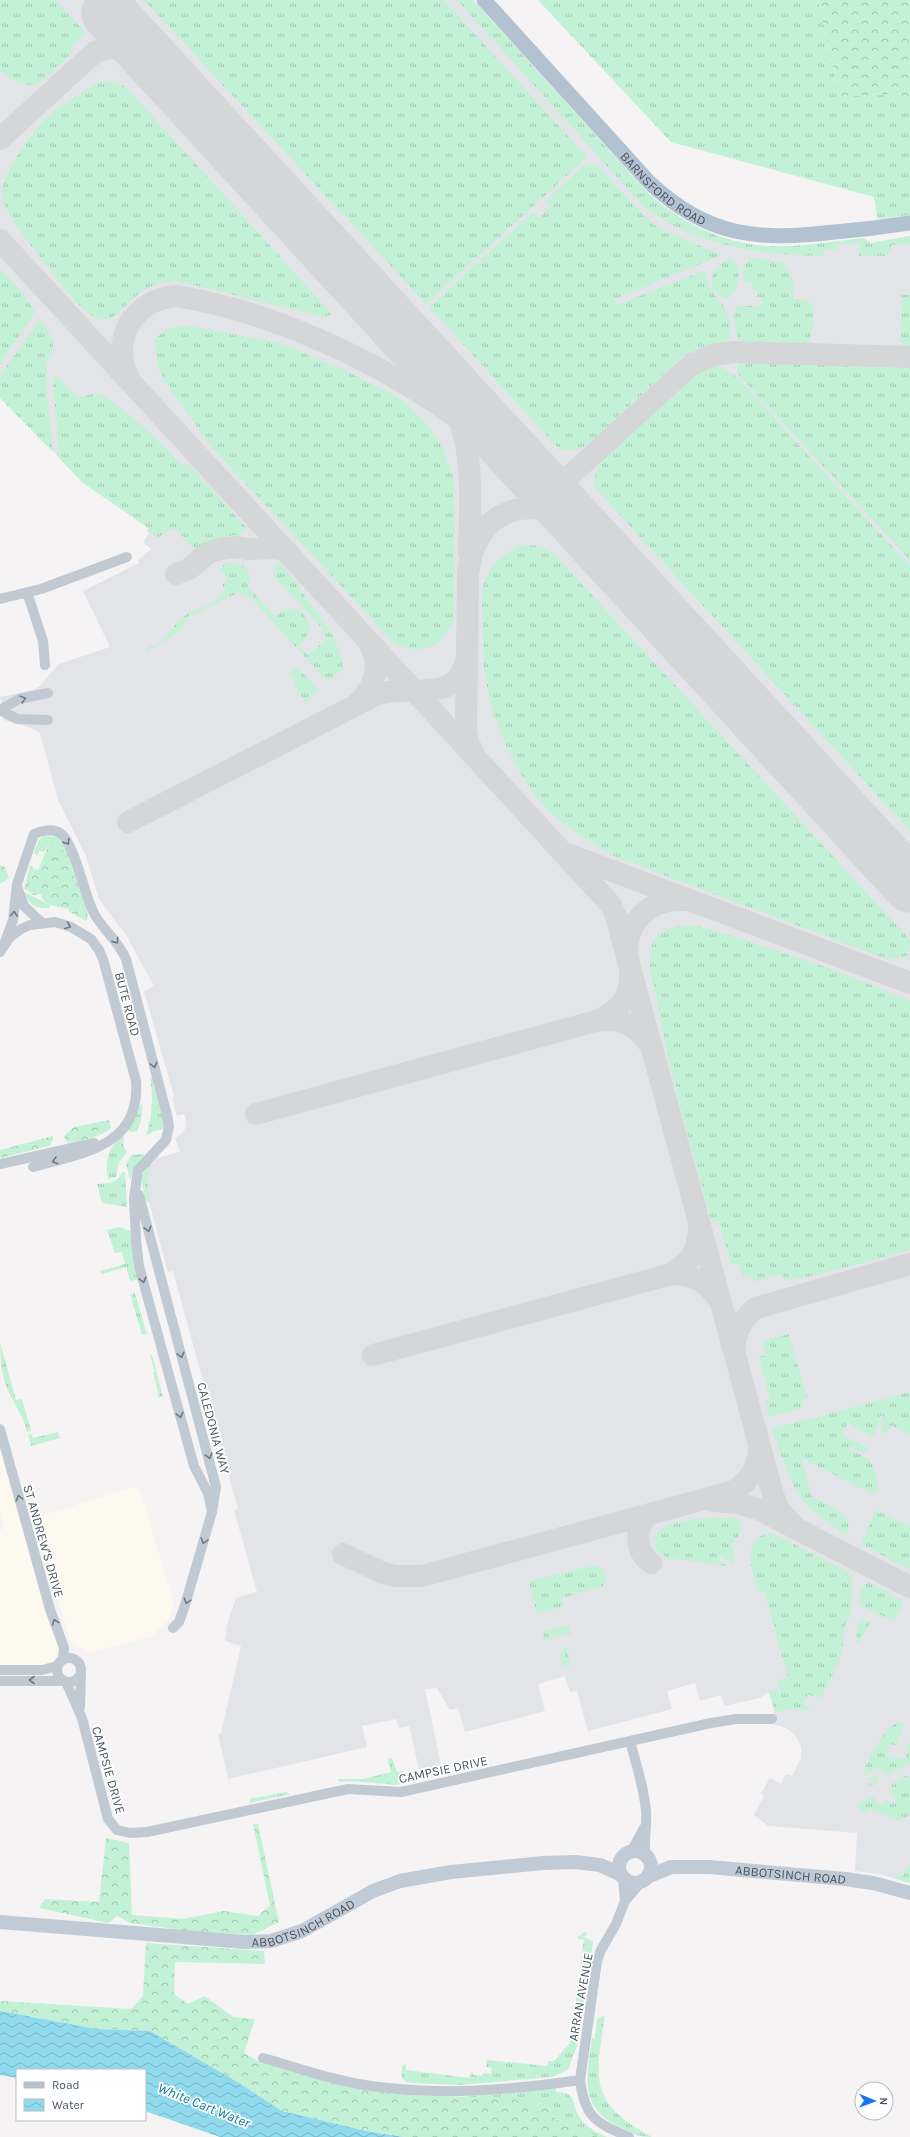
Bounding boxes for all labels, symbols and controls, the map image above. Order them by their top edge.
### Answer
street label: BARNSFORD ROAD [617,149,709,229]
one-way arrow [19,695,26,704]
one-way arrow [62,837,69,844]
one-way arrow [9,911,18,917]
one-way arrow [64,921,71,929]
one-way arrow [111,937,119,944]
street label: BUTE ROAD [112,970,143,1038]
one-way arrow [149,1061,158,1068]
one-way arrow [52,1156,59,1164]
one-way arrow [143,1226,151,1232]
one-way arrow [138,1276,147,1283]
one-way arrow [176,1351,185,1358]
street label: CALEDONIA WAY [194,1381,233,1476]
one-way arrow [175,1412,184,1419]
one-way arrow [204,1453,212,1460]
street label: ST ANDREW'S DRIVE [20,1483,67,1599]
one-way arrow [15,1494,24,1501]
one-way arrow [200,1538,209,1545]
one-way arrow [183,1597,191,1604]
one-way arrow [51,1619,59,1626]
one-way arrow [29,1676,35,1684]
street label: CAMPSIE DRIVE [89,1725,128,1816]
street label: CAMPSIE DRIVE [397,1753,489,1786]
street label: ABBOTSINCH ROAD [735,1862,847,1887]
street label: ABBOTSINCH ROAD [251,1896,357,1950]
street label: ARRAN AVENUE [565,1952,596,2042]
legend [16,2069,146,2121]
text: Road [52,2078,80,2092]
water label: White Cart Water [155,2079,254,2132]
north arrow [854,2081,894,2121]
text: N [877,2097,890,2105]
text: Water [52,2098,85,2112]

